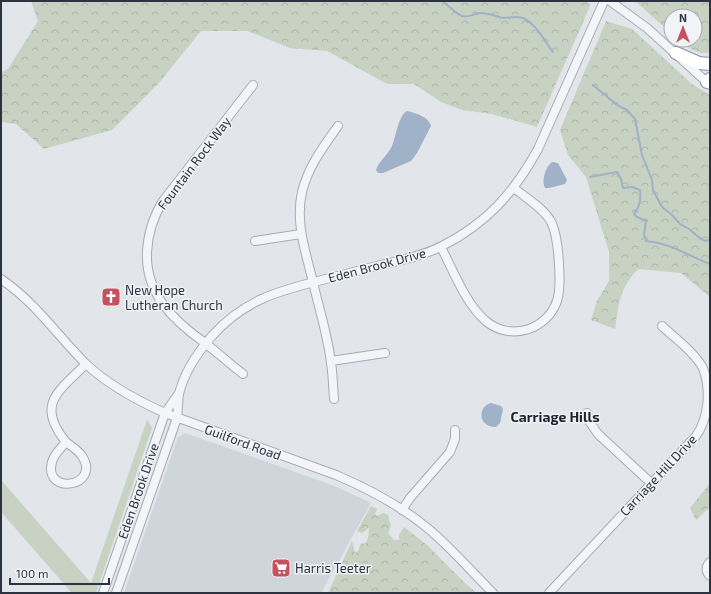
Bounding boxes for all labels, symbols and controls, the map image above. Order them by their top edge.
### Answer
north arrow [663,8,703,48]
text: N [679,11,687,24]
street label: Fountain Rock Way [154,113,234,213]
street label: Eden Brook Drive [326,244,428,286]
place label: New Hope Lutheran Church [125,282,223,313]
church icon: New Hope Lutheran Church [100,286,122,308]
district label: Carriage Hills [510,408,600,425]
street label: Guilford Road [203,421,283,463]
street label: Carriage Hill Drive [616,431,700,519]
street label: Eden Brook Drive [114,441,162,541]
supermarket icon: Harris Teeter [270,557,292,579]
scale bar [10,560,109,586]
place label: Harris Teeter [295,560,371,576]
text: 100 m [16,566,48,580]

